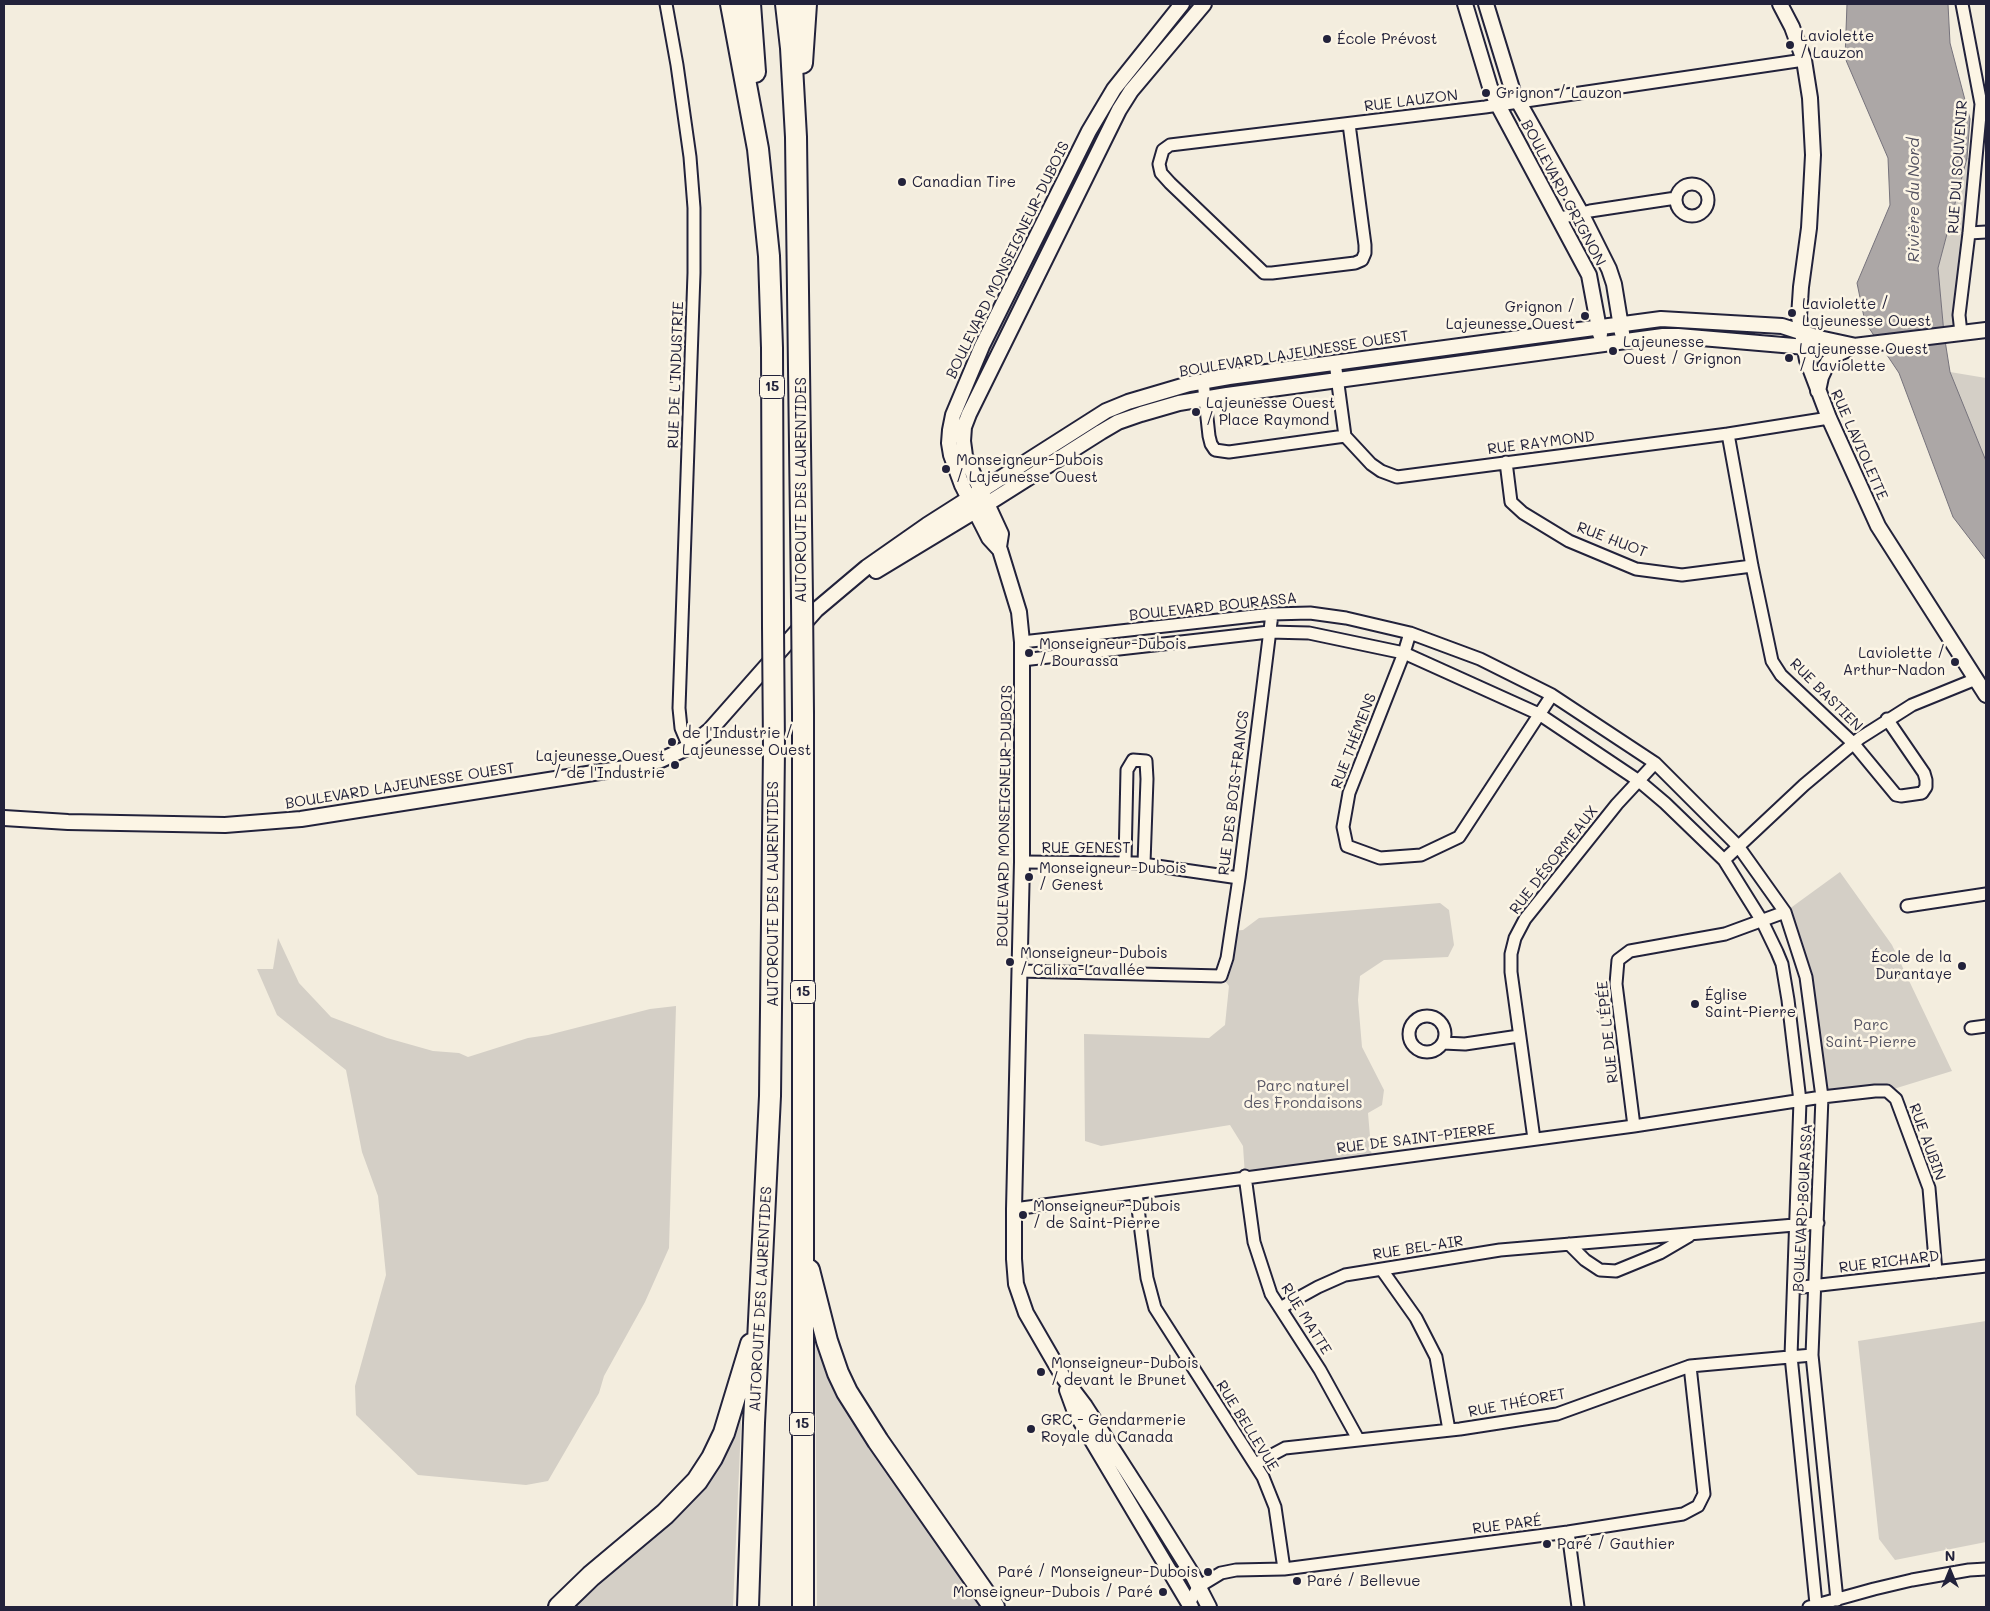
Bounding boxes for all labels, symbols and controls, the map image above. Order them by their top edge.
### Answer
place label: Laviolette / Lauzon [1800,27,1874,62]
place label: École Prévost [1337,30,1437,48]
marker: École Prévost [1321,33,1333,45]
marker: Laviolette / Lauzon [1784,39,1796,51]
place label: Grignon / Lauzon [1496,84,1622,102]
street label: RUE LAUZON [1363,86,1459,116]
marker: Grignon / Lauzon [1480,87,1492,99]
street label: RUE DU SOUVENIR [1944,100,1972,234]
street label: BOULEVARD GRIGNON [1517,117,1609,269]
street label: BOULEVARD MONSEIGNEUR-DUBOIS [942,138,1074,382]
water label: Rivière du Nord [1904,138,1924,262]
place label: Canadian Tire [912,173,1016,191]
marker: Canadian Tire [896,176,908,188]
place label: Laviolette / Lajeunesse Ouest [1802,295,1931,330]
place label: Grignon / Lajeunesse Ouest [1446,298,1575,333]
street label: RUE DE L'INDUSTRIE [664,301,688,449]
marker: Laviolette / Lajeunesse Ouest [1786,307,1798,319]
marker: Grignon / Lajeunesse Ouest [1579,310,1591,322]
street label: BOULEVARD LAJEUNESSE OUEST [1178,327,1410,381]
place label: Lajeunesse Ouest / Grignon [1623,333,1741,368]
place label: Lajeunesse Ouest / Laviolette [1799,340,1928,375]
marker: Lajeunesse Ouest / Grignon [1607,345,1619,357]
marker: Lajeunesse Ouest / Laviolette [1783,352,1795,364]
road number: 15 [760,376,784,398]
street label: AUTOROUTE DES LAURENTIDES [792,377,810,603]
street label: RUE LAVIOLETTE [1827,387,1891,503]
place label: Lajeunesse Ouest / Place Raymond [1206,394,1335,429]
marker: Lajeunesse Ouest / Place Raymond [1190,406,1202,418]
street label: RUE RAYMOND [1486,427,1596,459]
place label: Monseigneur-Dubois / Lajeunesse Ouest [956,451,1104,486]
marker: Monseigneur-Dubois / Lajeunesse Ouest [940,463,952,475]
street label: RUE HUOT [1574,518,1650,562]
street label: BOULEVARD BOURASSA [1128,589,1298,625]
place label: Monseigneur-Dubois / Bourassa [1039,635,1187,670]
place label: Laviolette / Arthur-Nadon [1843,644,1945,679]
marker: Monseigneur-Dubois / Bourassa [1023,647,1035,659]
street label: RUE BASTIEN [1786,655,1866,735]
marker: Laviolette / Arthur-Nadon [1949,656,1961,668]
street label: BOULEVARD MONSEIGNEUR-DUBOIS [994,685,1016,947]
street label: RUE THÉMENS [1328,691,1380,791]
street label: RUE DES BOIS-FRANCS [1215,709,1253,877]
place label: de l'Industrie / Lajeunesse Ouest [682,724,811,759]
marker: de l'Industrie / Lajeunesse Ouest [666,736,678,748]
place label: Lajeunesse Ouest / de l'Industrie [536,747,665,782]
street label: BOULEVARD LAJEUNESSE OUEST [284,759,516,813]
marker: Lajeunesse Ouest / de l'Industrie [669,759,681,771]
street label: AUTOROUTE DES LAURENTIDES [764,781,782,1007]
street label: RUE DÉSORMEAUX [1506,802,1602,918]
street label: RUE GENEST [1041,839,1131,857]
place label: Monseigneur-Dubois / Genest [1039,859,1187,894]
marker: Monseigneur-Dubois / Genest [1023,871,1035,883]
place label: Monseigneur-Dubois / Calixa-Lavallée [1020,944,1168,979]
place label: École de la Durantaye [1871,948,1952,983]
marker: Monseigneur-Dubois / Calixa-Lavallée [1004,956,1016,968]
marker: École de la Durantaye [1956,960,1968,972]
road number: 15 [790,980,816,1004]
street label: RUE DE L'ÉPÉE [1594,980,1622,1084]
place label: Église Saint-Pierre [1705,986,1796,1021]
marker: Église Saint-Pierre [1689,998,1701,1010]
park label: Parc Saint-Pierre [1825,1016,1917,1051]
park label: Parc naturel des Frondaisons [1243,1077,1363,1112]
street label: RUE AUBIN [1905,1101,1949,1183]
street label: RUE DE SAINT-PIERRE [1335,1120,1497,1158]
street label: BOULEVARD BOURASSA [1790,1123,1816,1293]
street label: AUTOROUTE DES LAURENTIDES [746,1186,776,1412]
place label: Monseigneur-Dubois / de Saint-Pierre [1033,1197,1181,1232]
marker: Monseigneur-Dubois / de Saint-Pierre [1017,1209,1029,1221]
street label: RUE BEL-AIR [1371,1232,1465,1264]
street label: RUE RICHARD [1838,1247,1940,1277]
street label: RUE MATTE [1277,1280,1335,1358]
place label: Monseigneur-Dubois / devant le Brunet [1051,1354,1199,1389]
marker: Monseigneur-Dubois / devant le Brunet [1035,1366,1047,1378]
street label: RUE BELLEVUE [1212,1377,1282,1475]
street label: RUE THÉORET [1467,1385,1567,1421]
place label: GRC - Gendarmerie Royale du Canada [1041,1411,1186,1446]
road number: 15 [790,1412,814,1436]
marker: GRC - Gendarmerie Royale du Canada [1025,1423,1037,1435]
street label: RUE PARÉ [1471,1512,1543,1538]
place label: Paré / Gauthier [1557,1535,1675,1553]
marker: Paré / Gauthier [1541,1538,1553,1550]
north arrow [1925,1546,1975,1596]
text: N [1945,1546,1955,1565]
place label: Paré / Monseigneur-Dubois [998,1563,1198,1581]
marker: Paré / Monseigneur-Dubois [1202,1566,1214,1578]
place label: Paré / Bellevue [1307,1572,1421,1590]
marker: Paré / Bellevue [1291,1575,1303,1587]
place label: Monseigneur-Dubois / Paré [953,1583,1153,1601]
marker: Monseigneur-Dubois / Paré [1157,1586,1169,1598]

